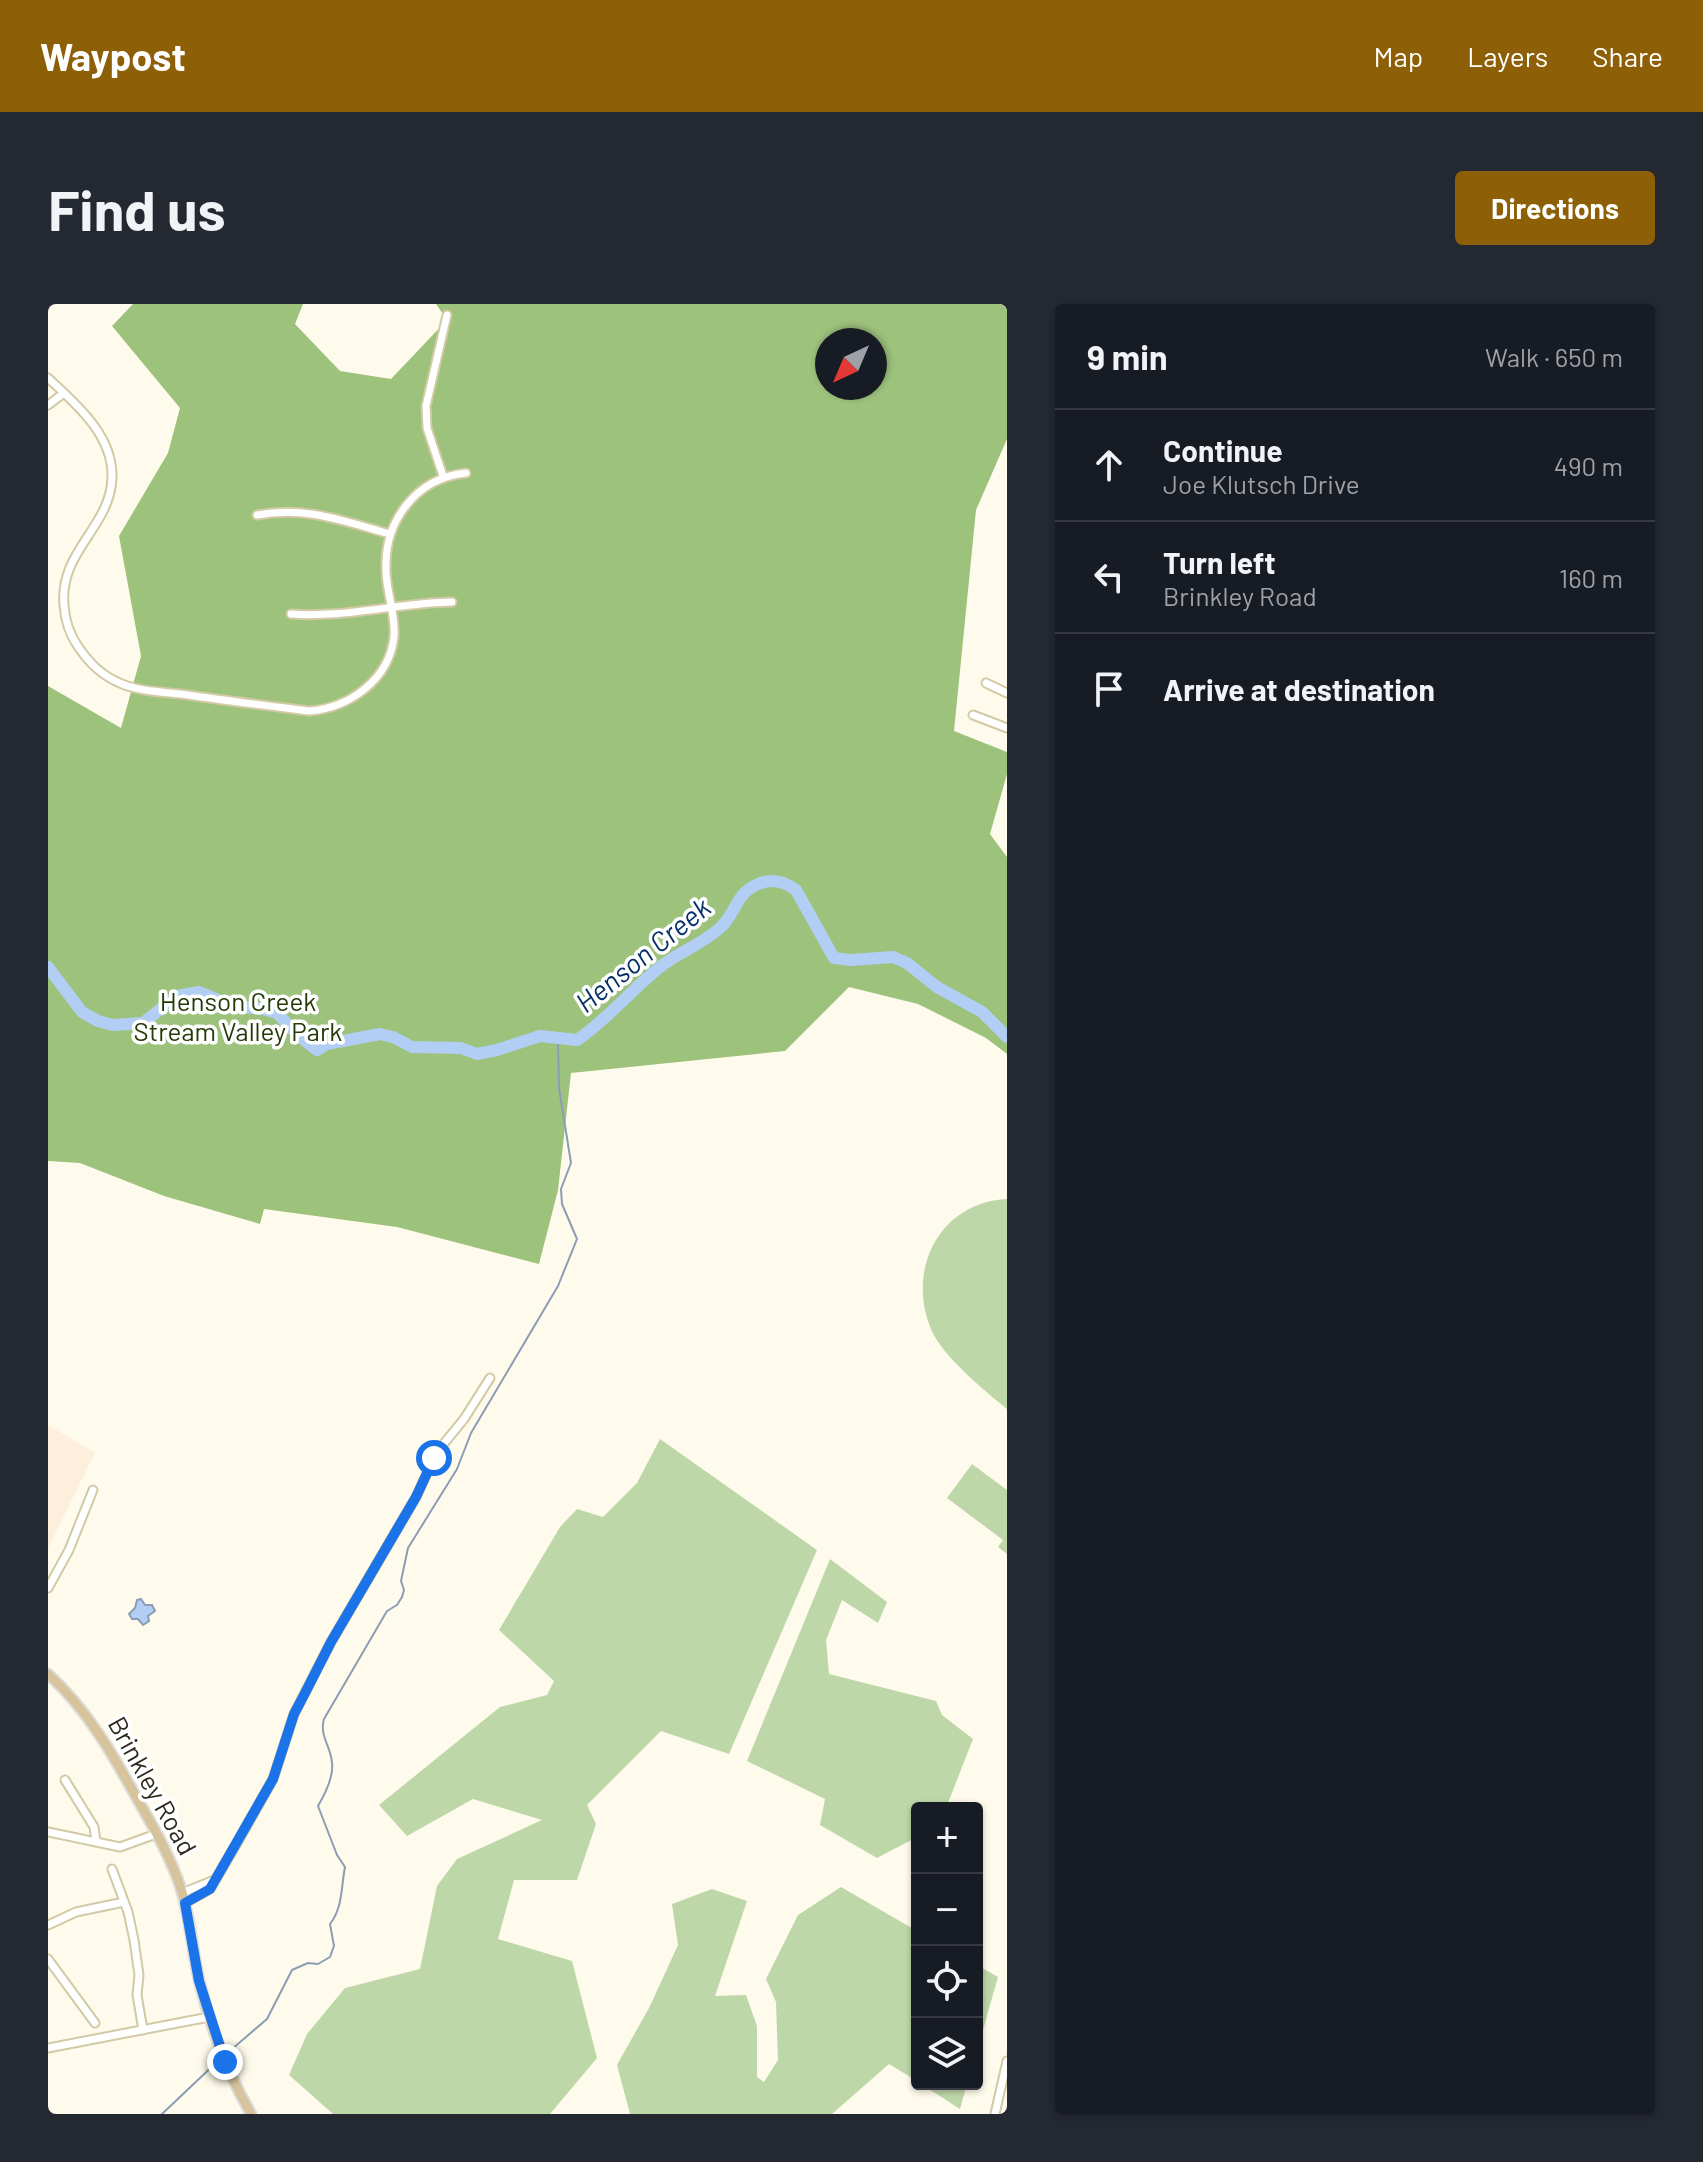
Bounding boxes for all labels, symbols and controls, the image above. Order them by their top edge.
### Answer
text: Waypost [40,33,186,79]
text: Map [1373,39,1423,73]
text: Layers [1467,39,1548,73]
text: Share [1592,39,1663,73]
button: Directions [1455,171,1655,245]
text: Find us [48,175,226,242]
north arrow [815,328,887,400]
text: 9 min [1087,336,1168,377]
text: Walk · 650 m [1485,341,1623,372]
text: Continue [1163,432,1283,468]
icon: ahead [1087,443,1131,487]
text: 490 m [1554,450,1623,481]
text: Joe Klutsch Drive [1163,468,1360,499]
text: Turn left [1163,544,1276,580]
icon: left [1087,555,1131,599]
text: 160 m [1559,562,1623,593]
text: Brinkley Road [1163,580,1317,611]
icon: arrive [1087,667,1131,711]
text: Arrive at destination [1163,671,1435,707]
water label: Henson Creek [568,889,717,1019]
park label: Henson Creek Stream Valley Park [134,985,342,1046]
route start [416,1440,452,1476]
street label: Brinkley Road [103,1711,204,1860]
map controls [911,1802,983,2090]
button: + [911,1802,983,1874]
button: − [911,1874,983,1946]
button: locate [911,1946,983,2018]
button: layers [911,2018,983,2090]
route end [207,2044,243,2080]

